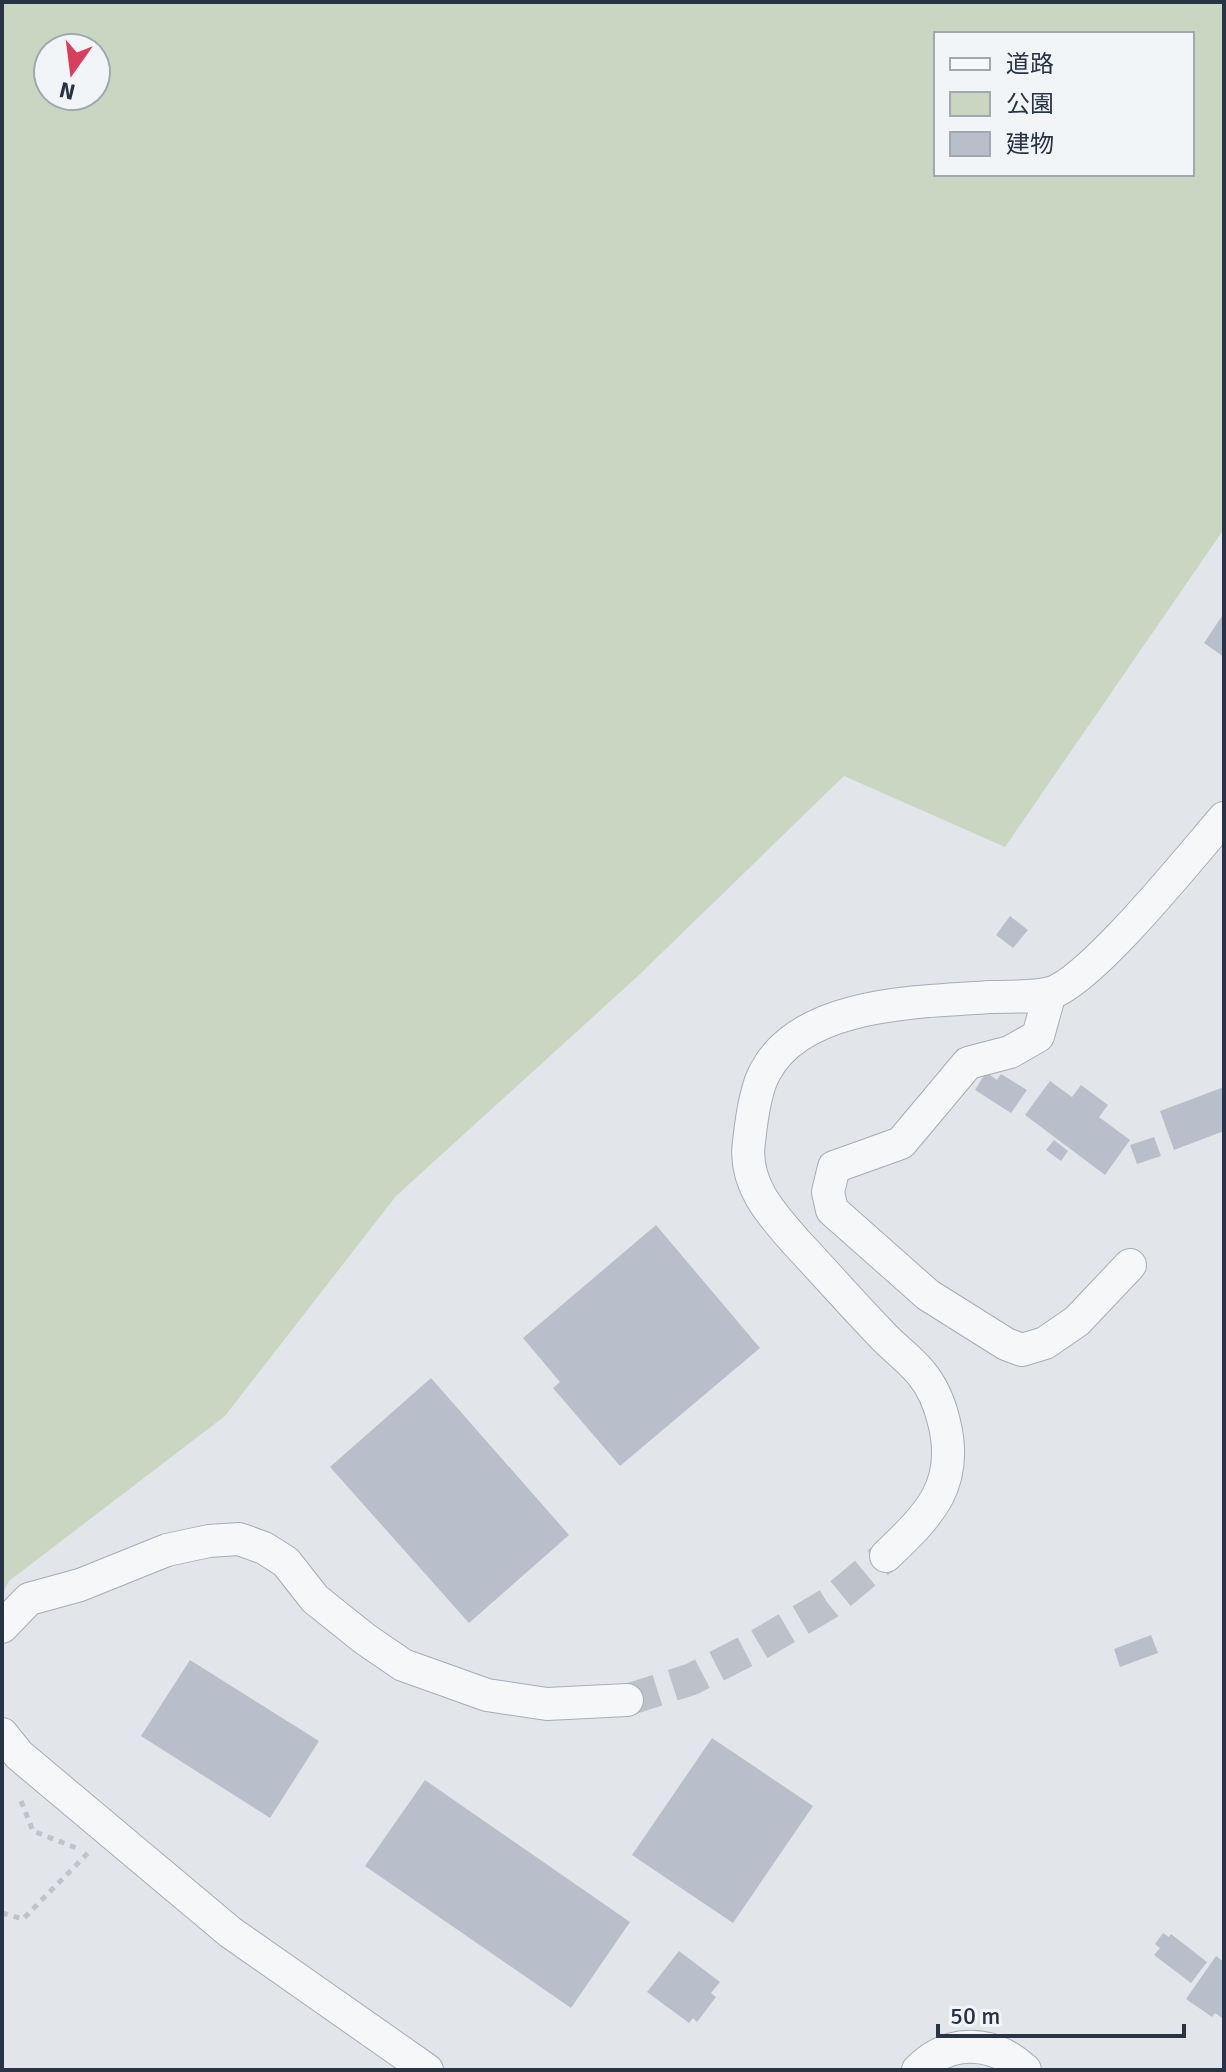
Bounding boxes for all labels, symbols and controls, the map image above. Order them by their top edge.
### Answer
north arrow [32,32,112,112]
legend [934,32,1194,176]
text: 道路 [1006,49,1054,79]
text: N [57,76,78,106]
text: 公園 [1006,89,1054,119]
text: 建物 [1006,129,1054,159]
scale bar [938,1988,1184,2038]
text: 50 m [950,2001,1000,2031]

